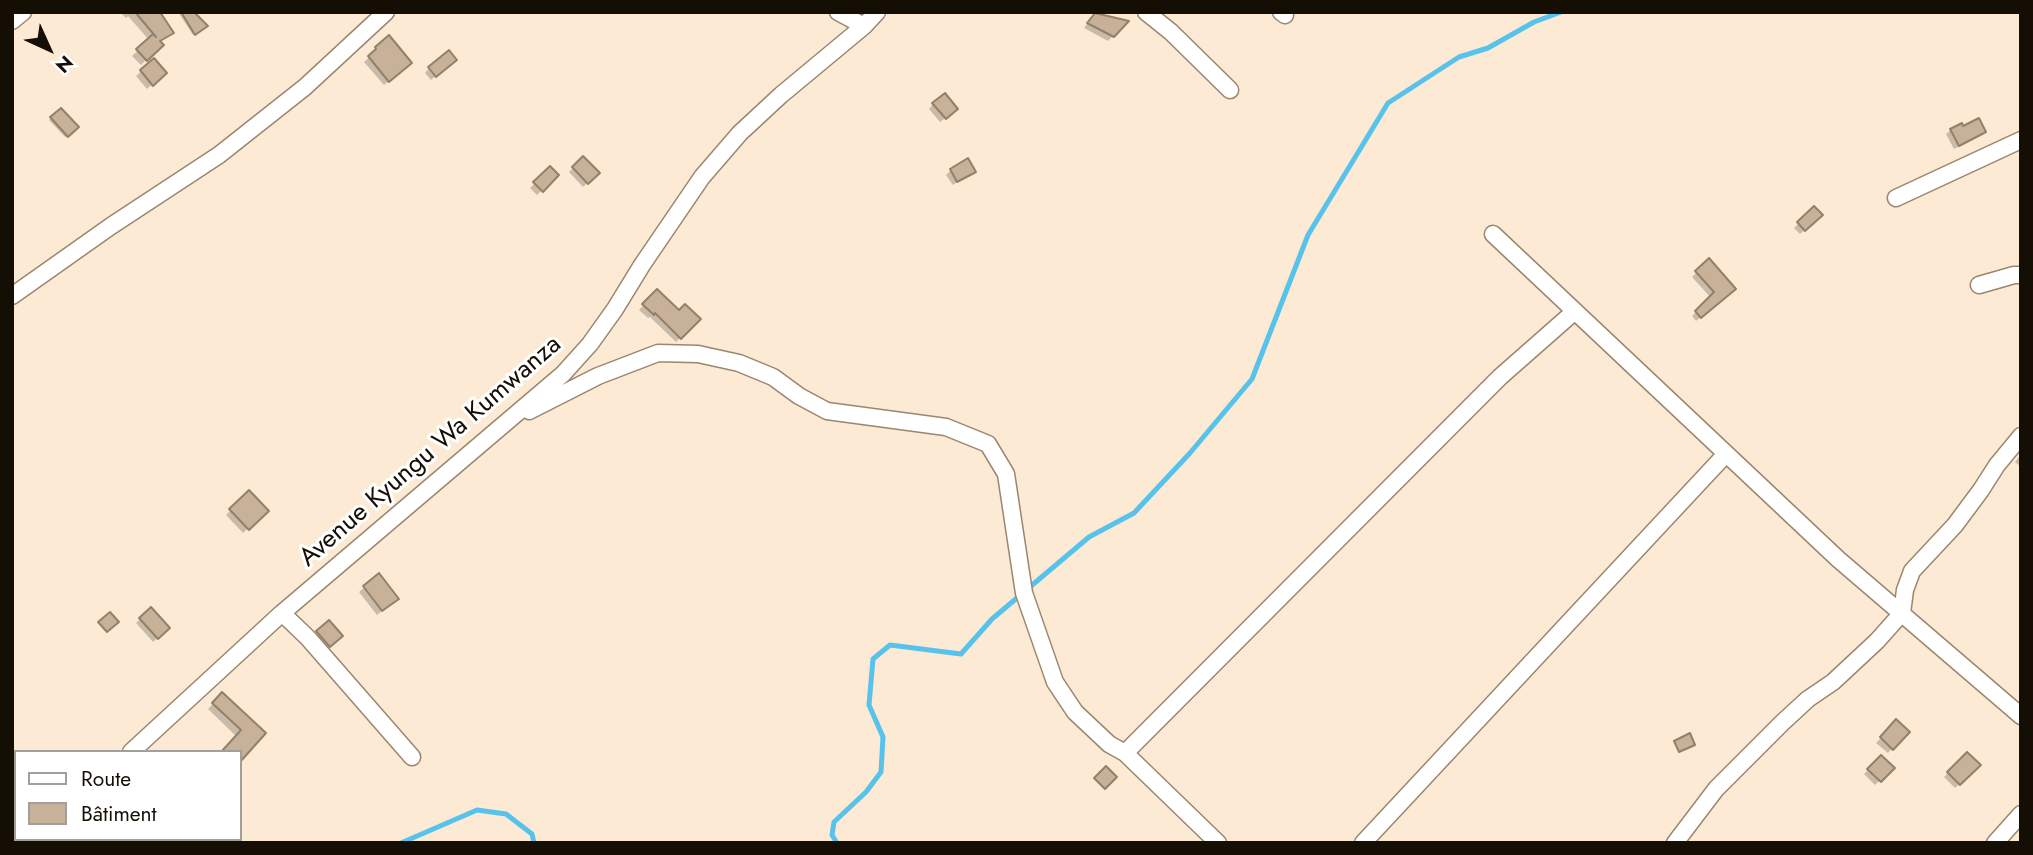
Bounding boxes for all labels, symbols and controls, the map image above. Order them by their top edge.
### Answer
north arrow [14,14,84,84]
text: N [49,49,79,79]
street label: Avenue Kyungu Wa Kumwanza [294,330,568,574]
legend [14,750,242,841]
text: Route [81,764,131,794]
text: Bâtiment [81,799,157,829]

